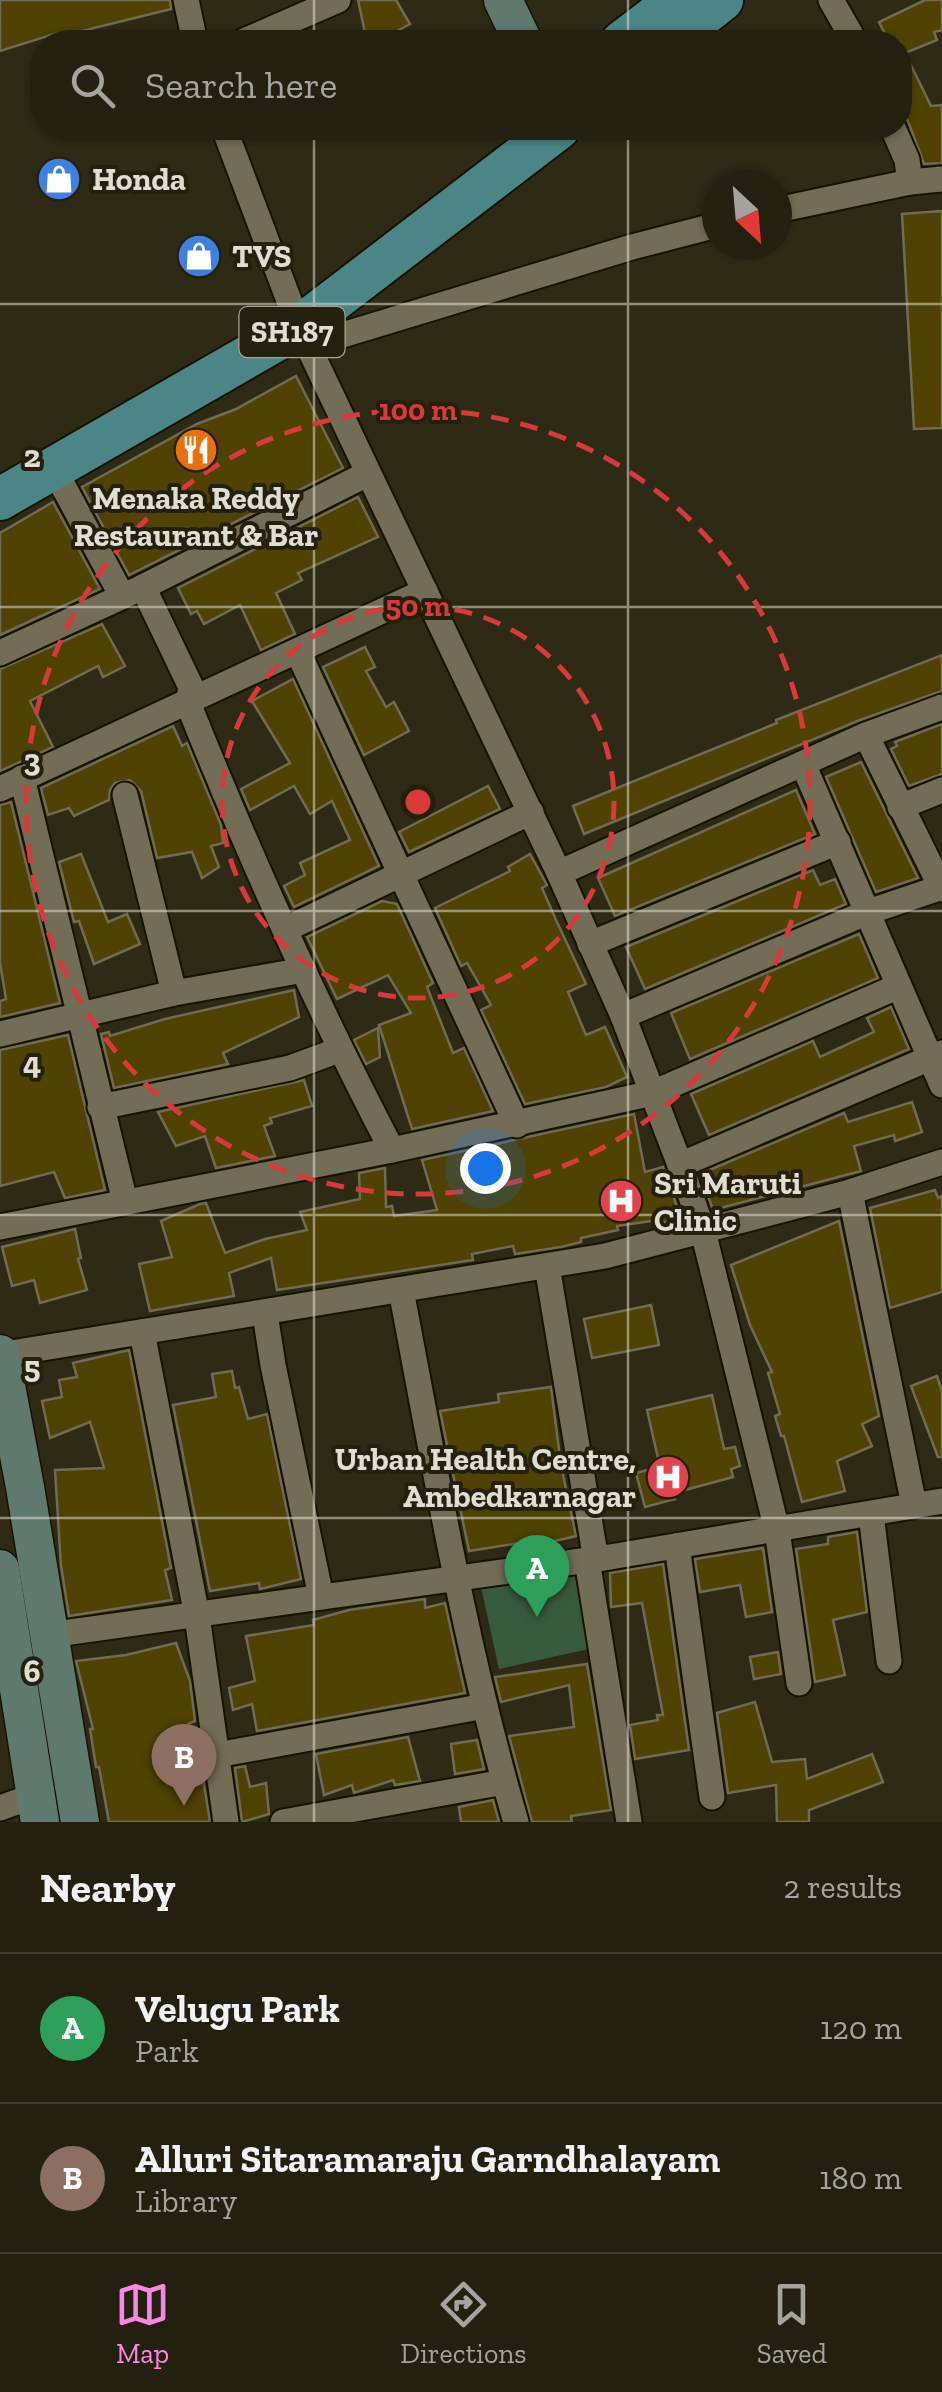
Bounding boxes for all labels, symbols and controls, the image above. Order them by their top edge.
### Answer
search box [30,30,912,140]
icon: search [65,58,120,113]
text: Search here [145,62,337,108]
shop icon: Honda [36,156,82,202]
place label: Honda [92,160,186,198]
north arrow [702,170,792,260]
shop icon: TVS [176,233,222,279]
place label: TVS [232,237,292,275]
road number: SH187 [240,307,344,357]
text: 100 m [379,392,457,428]
restaurant icon: Menaka Reddy Restaurant & Bar [173,427,219,473]
text: 2 [23,437,41,475]
place label: Menaka Reddy Restaurant & Bar [74,479,318,554]
text: 50 m [386,588,450,624]
text: 3 [23,741,41,779]
centre of rings [400,784,436,820]
text: 4 [23,1044,41,1082]
your location [460,1143,511,1194]
place label: Sri Maruti Clinic [654,1164,801,1239]
hospital icon: Sri Maruti Clinic [598,1178,644,1224]
text: 5 [24,1348,40,1386]
place label: Urban Health Centre, Ambedkarnagar [335,1440,636,1515]
hospital icon: Urban Health Centre, Ambedkarnagar [645,1454,691,1500]
pin: A [504,1534,570,1617]
text: 6 [23,1652,41,1690]
pin: B [152,1724,216,1806]
text: Nearby [40,1862,176,1913]
text: 2 results [783,1868,902,1906]
text: Velugu Park [135,1986,340,2032]
text: A [62,2009,83,2047]
text: 120 m [820,2009,902,2047]
text: Park [135,2032,199,2070]
text: Alluri Sitaramaraju Garndhalayam [135,2136,720,2182]
text: B [63,2159,82,2197]
text: 180 m [819,2159,902,2197]
text: Library [135,2182,237,2220]
tab: Map [115,2277,170,2370]
tab: Directions [400,2277,527,2370]
tab: Saved [757,2277,827,2370]

